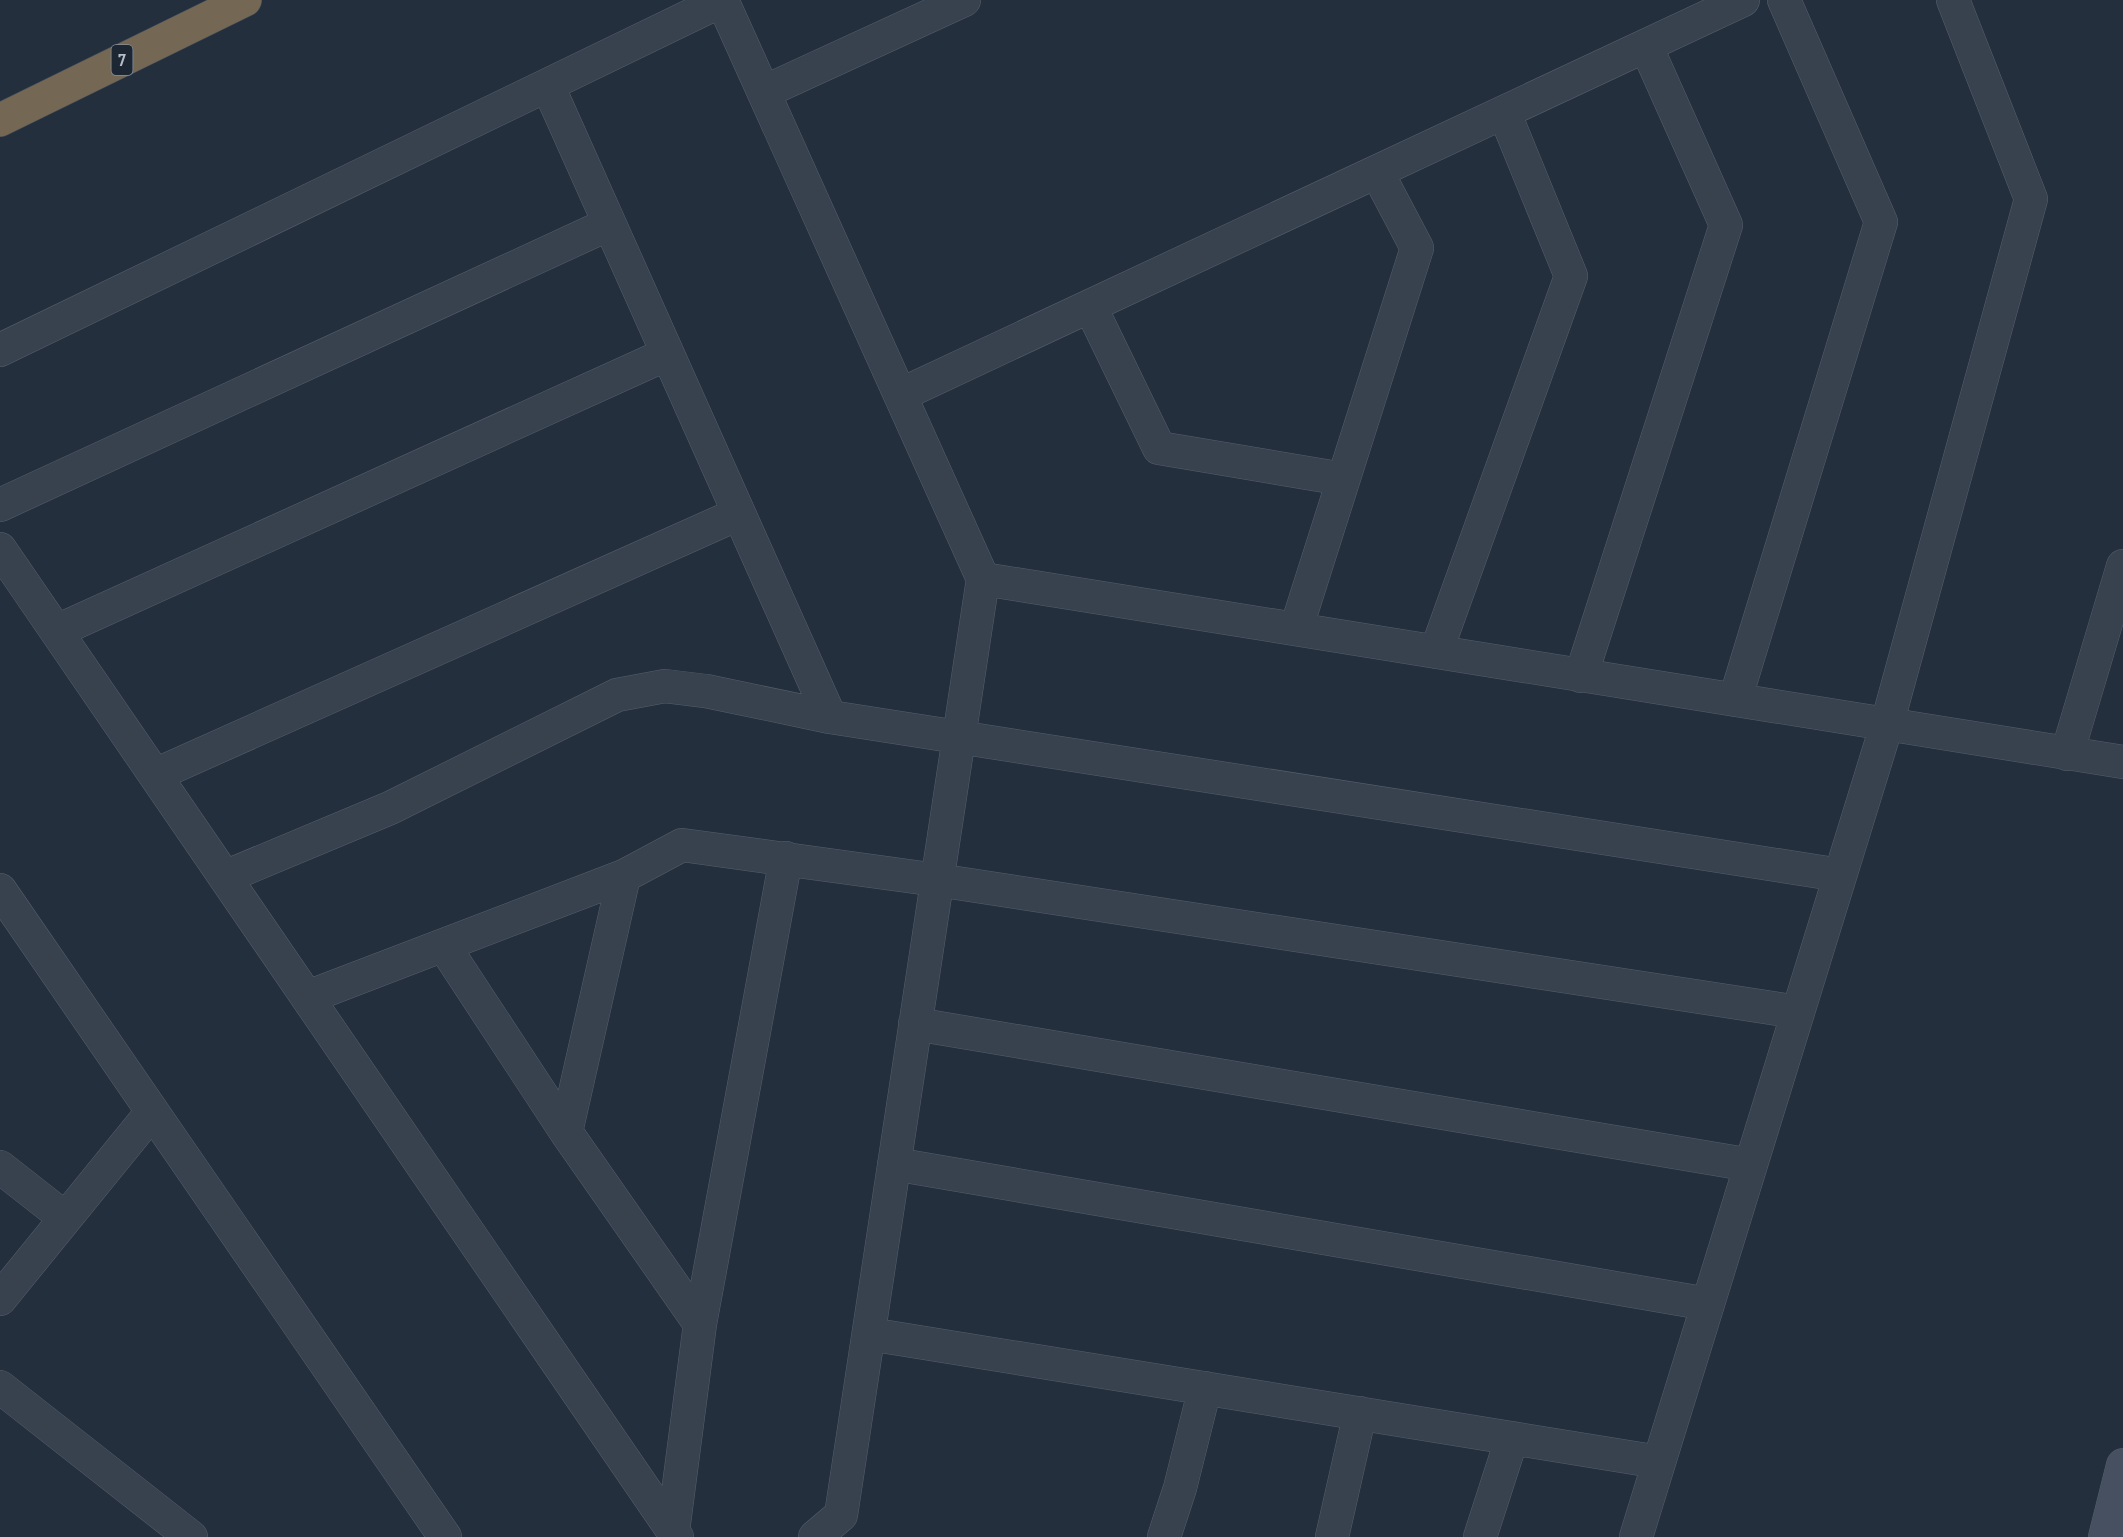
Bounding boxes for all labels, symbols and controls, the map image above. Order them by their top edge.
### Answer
road number: 7 [112,45,132,75]

